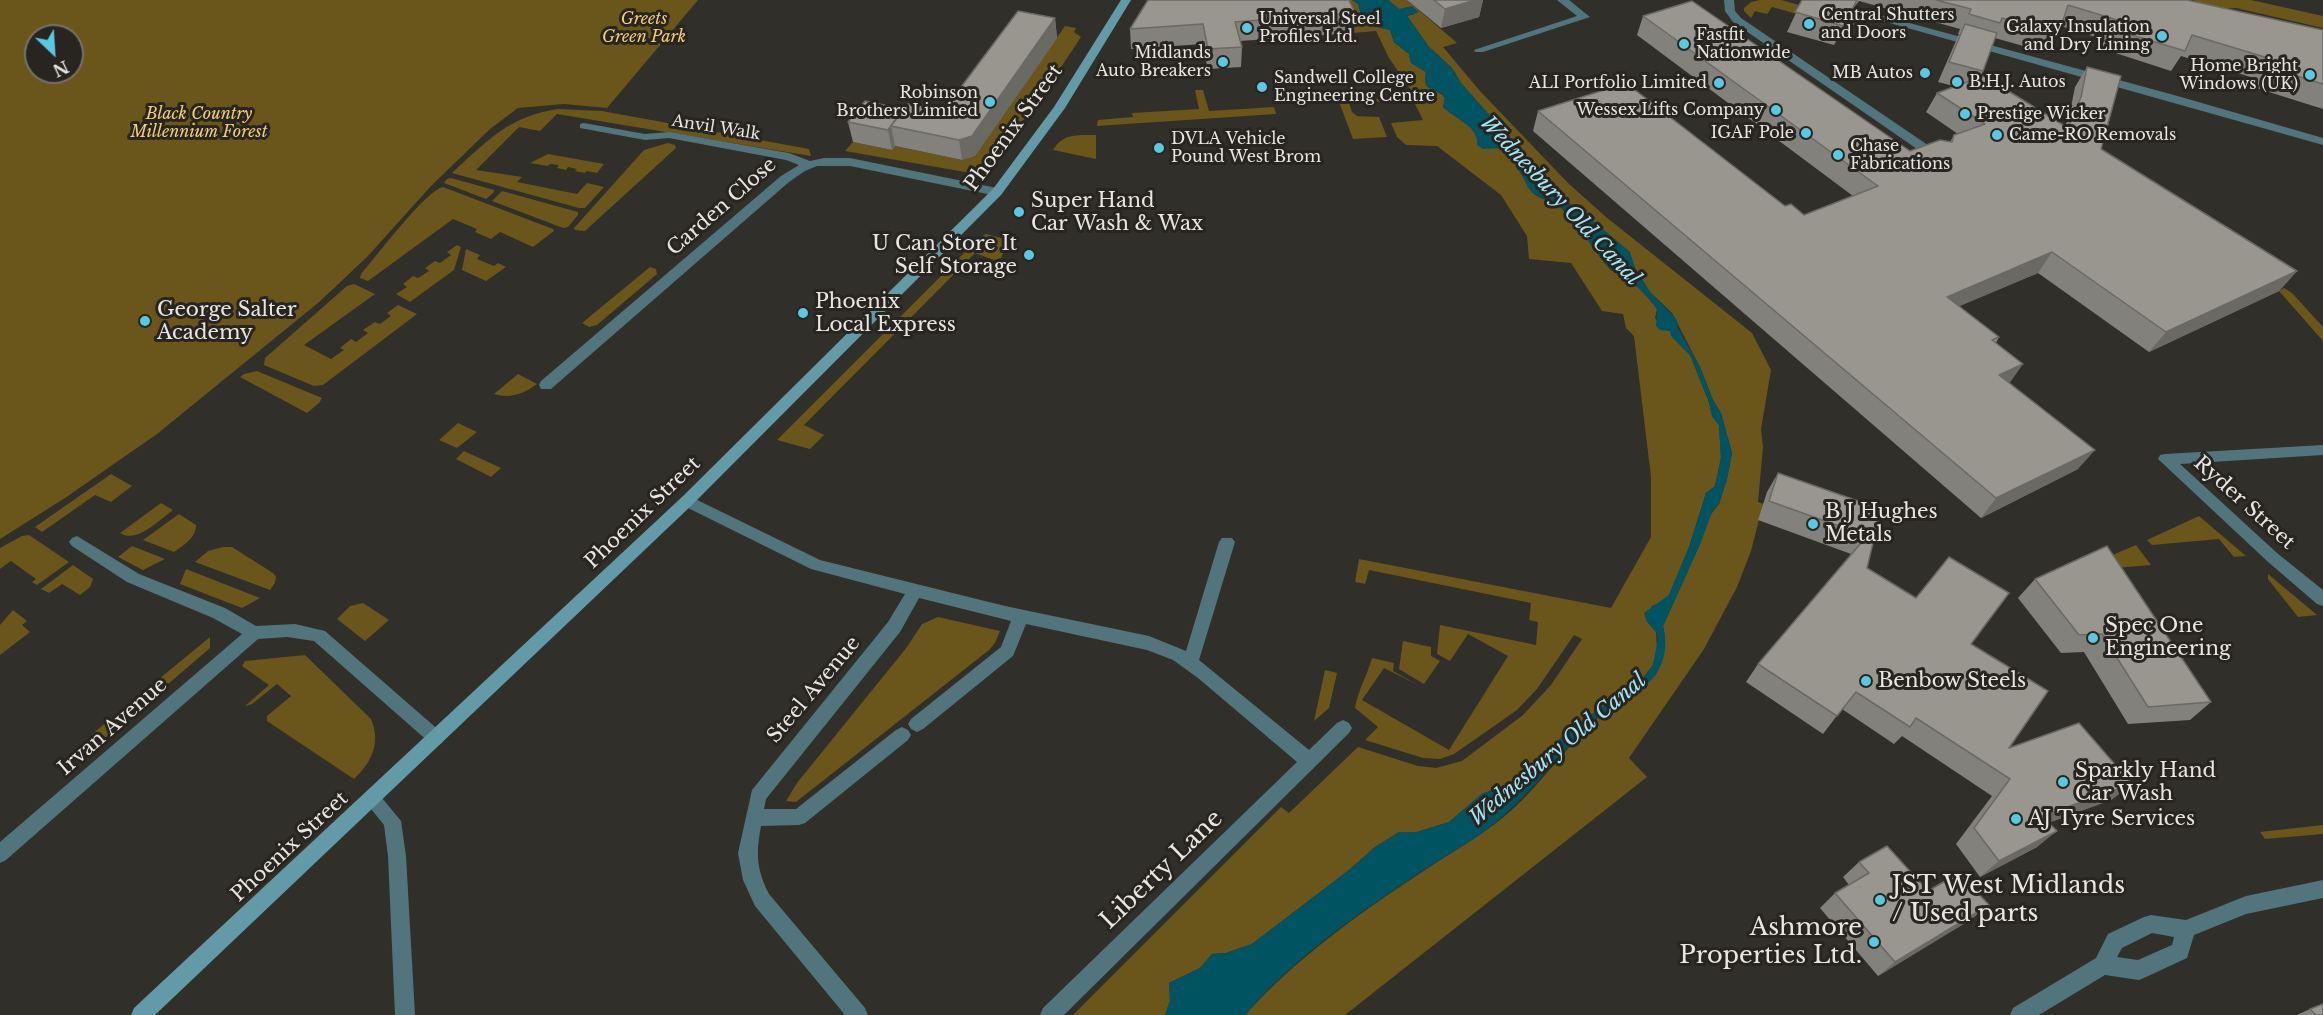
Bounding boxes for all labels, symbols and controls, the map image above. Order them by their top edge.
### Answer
place label: Central Shutters and Doors [1821,5,1955,43]
park label: Greets Green Park [602,9,686,47]
place label: Universal Steel Profiles Ltd. [1259,9,1381,47]
marker: Central Shutters and Doors [1802,17,1816,31]
place label: Galaxy Insulation and Dry Lining [2006,17,2150,55]
marker: Universal Steel Profiles Ltd. [1240,21,1254,35]
north arrow [24,24,84,84]
place label: Fastfit Nationwide [1696,25,1790,63]
marker: Galaxy Insulation and Dry Lining [2155,29,2169,43]
marker: Fastfit Nationwide [1677,37,1691,51]
place label: Midlands Auto Breakers [1096,43,1211,81]
marker: Midlands Auto Breakers [1216,55,1230,69]
text: N [50,56,72,81]
place label: Home Bright Windows (UK) [2180,56,2298,94]
street label: Phoenix Street [960,60,1068,196]
place label: MB Autos [1832,63,1913,83]
marker: MB Autos [1918,66,1932,80]
place label: Sandwell College Engineering Centre [1274,68,1435,106]
marker: Home Bright Windows (UK) [2303,68,2317,82]
place label: B.H.J. Autos [1969,72,2066,92]
place label: ALI Portfolio Limited [1529,73,1707,93]
marker: B.H.J. Autos [1950,75,1964,89]
marker: ALI Portfolio Limited [1712,76,1726,90]
marker: Sandwell College Engineering Centre [1255,80,1269,94]
place label: Robinson Brothers Limited [836,83,978,121]
marker: Robinson Brothers Limited [983,95,997,109]
place label: Wessex Lifts Company [1577,100,1764,120]
marker: Wessex Lifts Company [1769,103,1783,117]
park label: Black Country Millennium Forest [131,104,267,142]
place label: Prestige Wicker [1977,104,2105,124]
marker: Prestige Wicker [1958,107,1972,121]
water label: Wednesbury Old Canal [1475,111,1645,291]
street label: Anvil Walk [670,112,762,144]
place label: IGAF Pole [1711,123,1794,143]
place label: Came-RO Removals [2009,125,2176,145]
marker: IGAF Pole [1799,126,1813,140]
marker: Came-RO Removals [1990,128,2004,142]
place label: DVLA Vehicle Pound West Brom [1171,129,1321,167]
place label: Chase Fabrications [1850,136,1950,174]
marker: DVLA Vehicle Pound West Brom [1152,141,1166,155]
marker: Chase Fabrications [1831,148,1845,162]
street label: Carden Close [662,153,782,261]
place label: Super Hand Car Wash & Wax [1031,189,1203,236]
marker: Super Hand Car Wash & Wax [1012,205,1026,219]
place label: U Can Store It Self Storage [872,232,1017,279]
marker: U Can Store It Self Storage [1022,248,1036,262]
place label: Phoenix Local Express [815,290,956,337]
place label: George Salter Academy [157,298,297,345]
marker: Phoenix Local Express [796,306,810,320]
marker: George Salter Academy [138,314,152,328]
street label: Ryder Street [2188,451,2300,555]
street label: Phoenix Street [580,452,706,574]
place label: B J Hughes Metals [1825,500,1937,547]
marker: B J Hughes Metals [1806,517,1820,531]
place label: Spec One Engineering [2105,614,2231,661]
marker: Spec One Engineering [2086,631,2100,645]
street label: Steel Avenue [762,632,866,748]
water label: Wednesbury Old Canal [1464,669,1652,831]
place label: Benbow Steels [1878,669,2026,693]
street label: Irvan Avenue [54,673,172,781]
marker: Benbow Steels [1859,674,1873,688]
place label: Sparkly Hand Car Wash [2075,759,2216,806]
marker: Sparkly Hand Car Wash [2056,775,2070,789]
street label: Phoenix Street [227,787,353,907]
street label: Liberty Lane [1095,804,1229,936]
place label: AJ Tyre Services [2028,807,2195,831]
marker: AJ Tyre Services [2009,812,2023,826]
place label: JST West Midlands / Used parts [1892,872,2125,928]
marker: JST West Midlands / Used parts [1873,893,1887,907]
place label: Ashmore Properties Ltd. [1679,914,1862,970]
marker: Ashmore Properties Ltd. [1867,935,1881,949]

